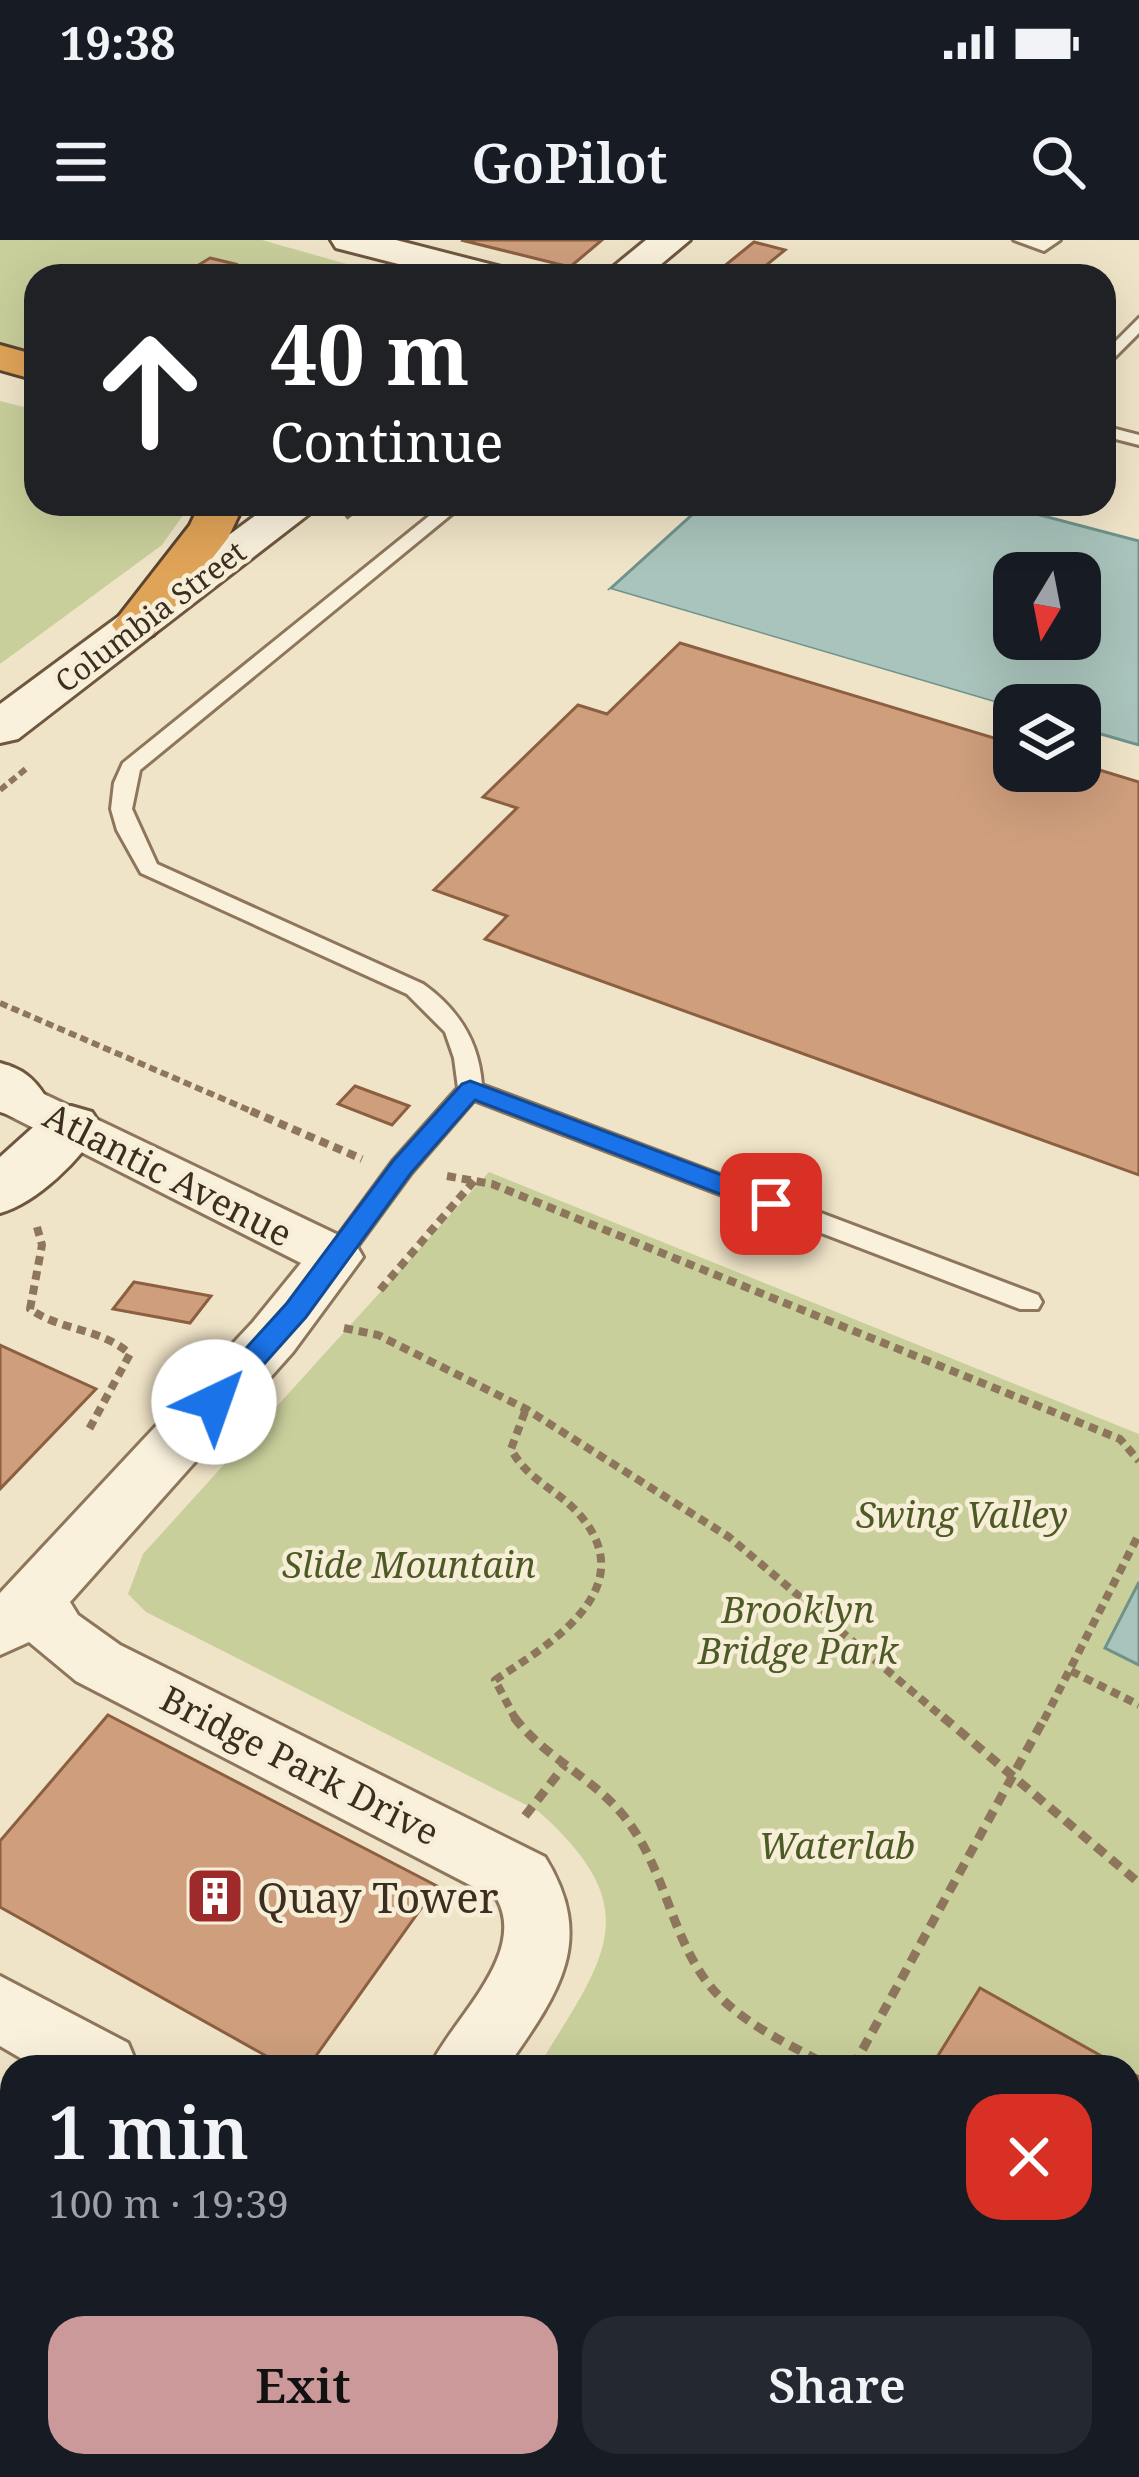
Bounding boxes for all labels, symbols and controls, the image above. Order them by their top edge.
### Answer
text: 19:38 [60,12,175,73]
text: GoPilot [471,125,668,199]
icon: menu [48,129,114,195]
icon: search [1025,129,1091,195]
text: 40 m [270,295,470,410]
icon: ahead [72,312,228,468]
text: Continue [270,404,503,478]
street label: Columbia Street [46,531,254,701]
north arrow [993,552,1101,660]
map controls [993,552,1101,792]
button: layers [993,684,1101,792]
street label: Atlantic Avenue [35,1090,301,1258]
pin [720,1153,822,1255]
icon: arrive [738,1171,804,1237]
position arrow [151,1339,277,1465]
park label: Swing Valley [856,1490,1068,1539]
park label: Slide Mountain [282,1540,536,1589]
park label: Brooklyn Bridge Park [697,1585,899,1675]
street label: Bridge Park Drive [152,1674,448,1856]
park label: Waterlab [759,1821,915,1870]
building icon: Quay Tower [184,1865,246,1927]
place label: Quay Tower [257,1868,499,1925]
text: 1 min [48,2082,249,2180]
button: close [966,2094,1092,2220]
text: 100 m · 19:39 [48,2176,289,2229]
button: Exit [48,2316,558,2454]
button: Share [582,2316,1092,2454]

